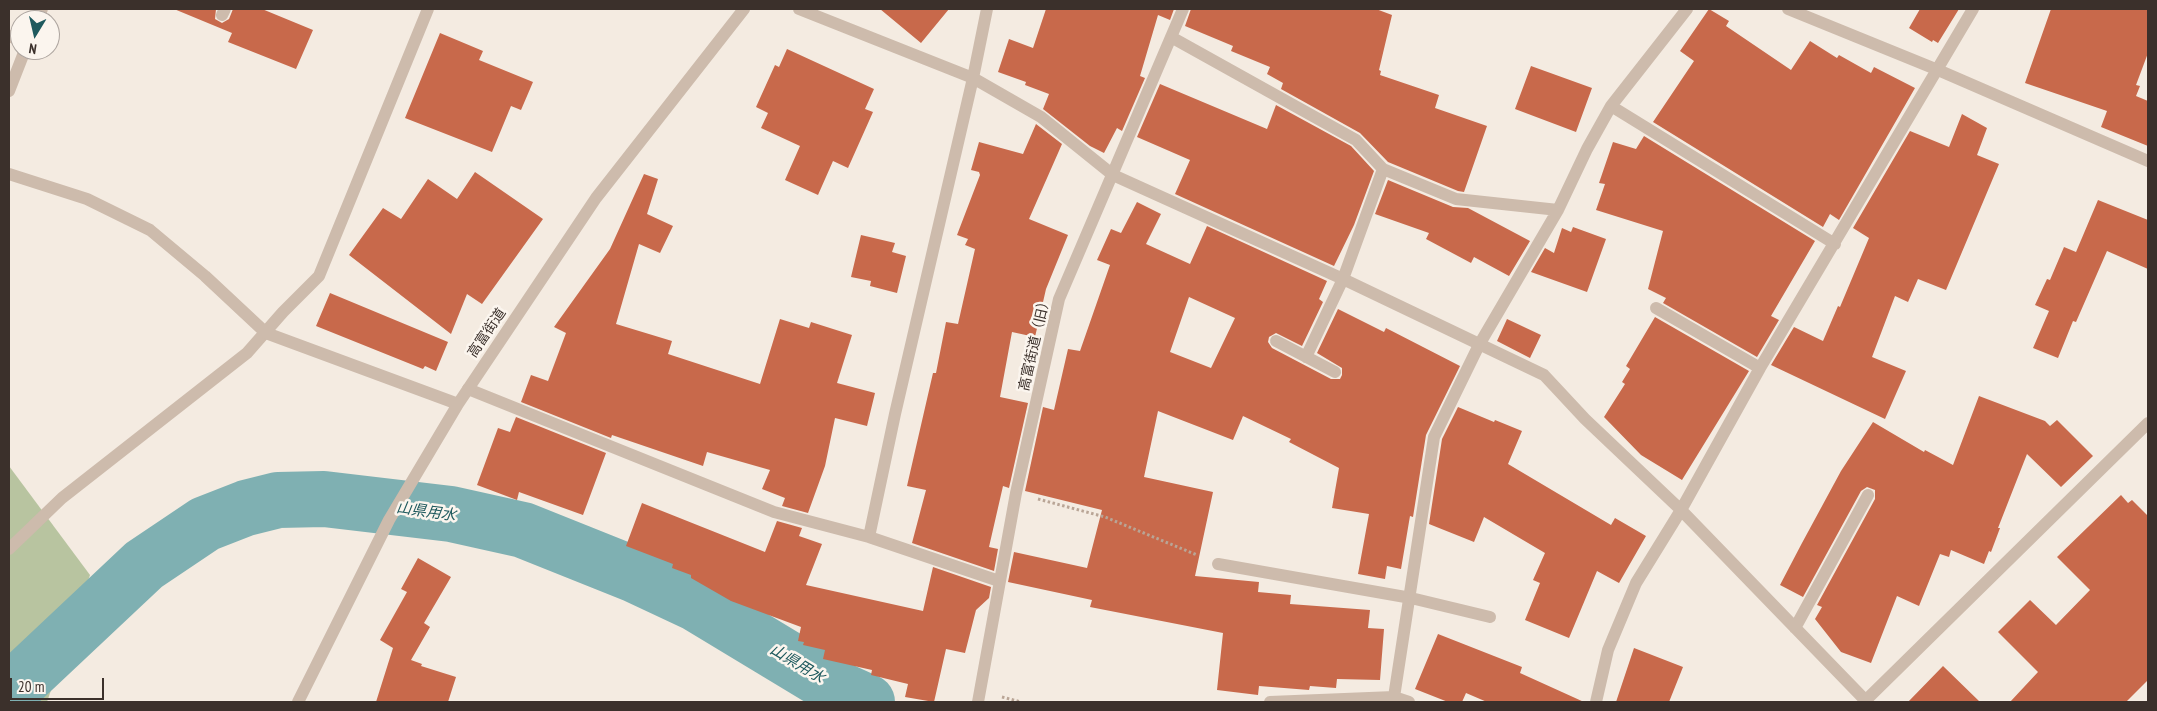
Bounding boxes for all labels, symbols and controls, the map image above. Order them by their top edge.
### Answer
north arrow [10,10,60,60]
text: N [28,39,38,58]
street label: 高富街道（旧） [1016,293,1054,393]
street label: 高富街道 [464,305,510,361]
water label: 山県用水 [395,499,457,525]
water label: 山県用水 [767,641,827,687]
scale bar [12,668,106,700]
text: 20 m [18,677,44,696]

